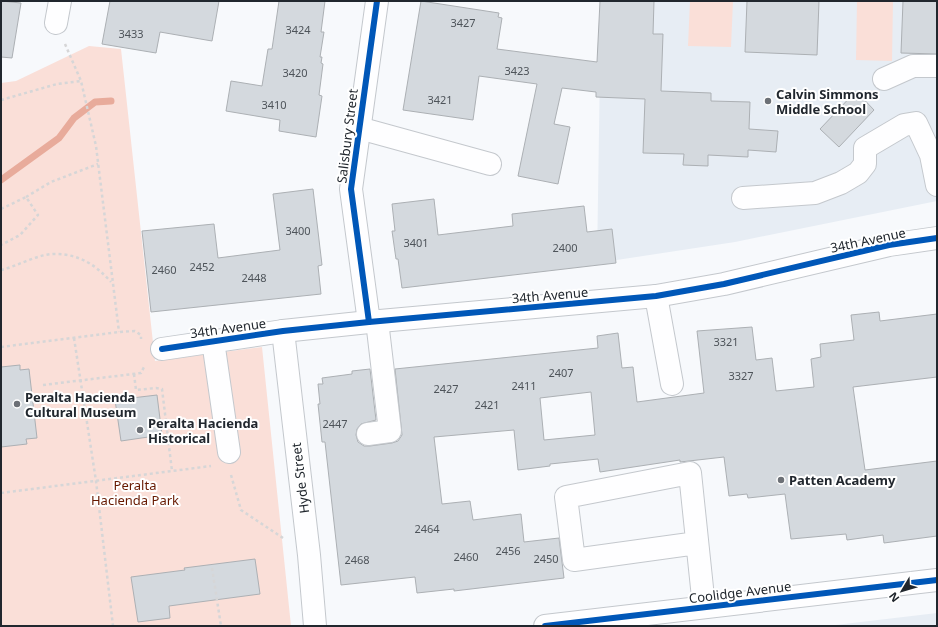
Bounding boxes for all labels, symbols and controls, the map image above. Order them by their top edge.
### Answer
house number: 3427 [450,15,476,30]
house number: 3424 [285,22,311,37]
house number: 3433 [118,26,144,41]
house number: 3423 [504,63,530,78]
house number: 3420 [282,65,308,80]
place label: Calvin Simmons Middle School [776,85,879,118]
street label: Salisbury Street [332,87,362,184]
house number: 3421 [427,92,453,107]
marker: Calvin Simmons Middle School [763,96,773,106]
house number: 3410 [261,97,287,112]
house number: 3400 [285,223,311,238]
street label: 34th Avenue [829,223,907,257]
house number: 3401 [403,235,429,250]
house number: 2400 [552,240,578,255]
house number: 2452 [189,259,215,274]
house number: 2460 [151,262,177,277]
house number: 2448 [241,270,267,285]
street label: 34th Avenue [511,283,589,307]
street label: 34th Avenue [189,314,267,342]
house number: 3321 [713,334,739,349]
house number: 2407 [548,365,574,380]
house number: 3327 [728,368,754,383]
house number: 2411 [511,378,537,393]
house number: 2427 [433,381,459,396]
place label: Peralta Hacienda Cultural Museum [25,388,136,421]
house number: 2421 [474,397,500,412]
marker: Peralta Hacienda Cultural Museum [12,399,22,409]
place label: Peralta Hacienda Historical [148,414,258,447]
house number: 2447 [322,416,348,431]
marker: Peralta Hacienda Historical [135,425,145,435]
street label: Hyde Street [287,441,313,514]
place label: Patten Academy [789,471,896,489]
marker: Patten Academy [776,475,786,485]
park label: Peralta Hacienda Park [91,476,179,509]
house number: 2464 [414,521,440,536]
house number: 2456 [495,543,521,558]
house number: 2460 [453,549,479,564]
house number: 2450 [533,551,559,566]
house number: 2468 [344,552,370,567]
north arrow [882,571,922,611]
street label: Coolidge Avenue [688,577,792,607]
text: N [885,589,902,606]

